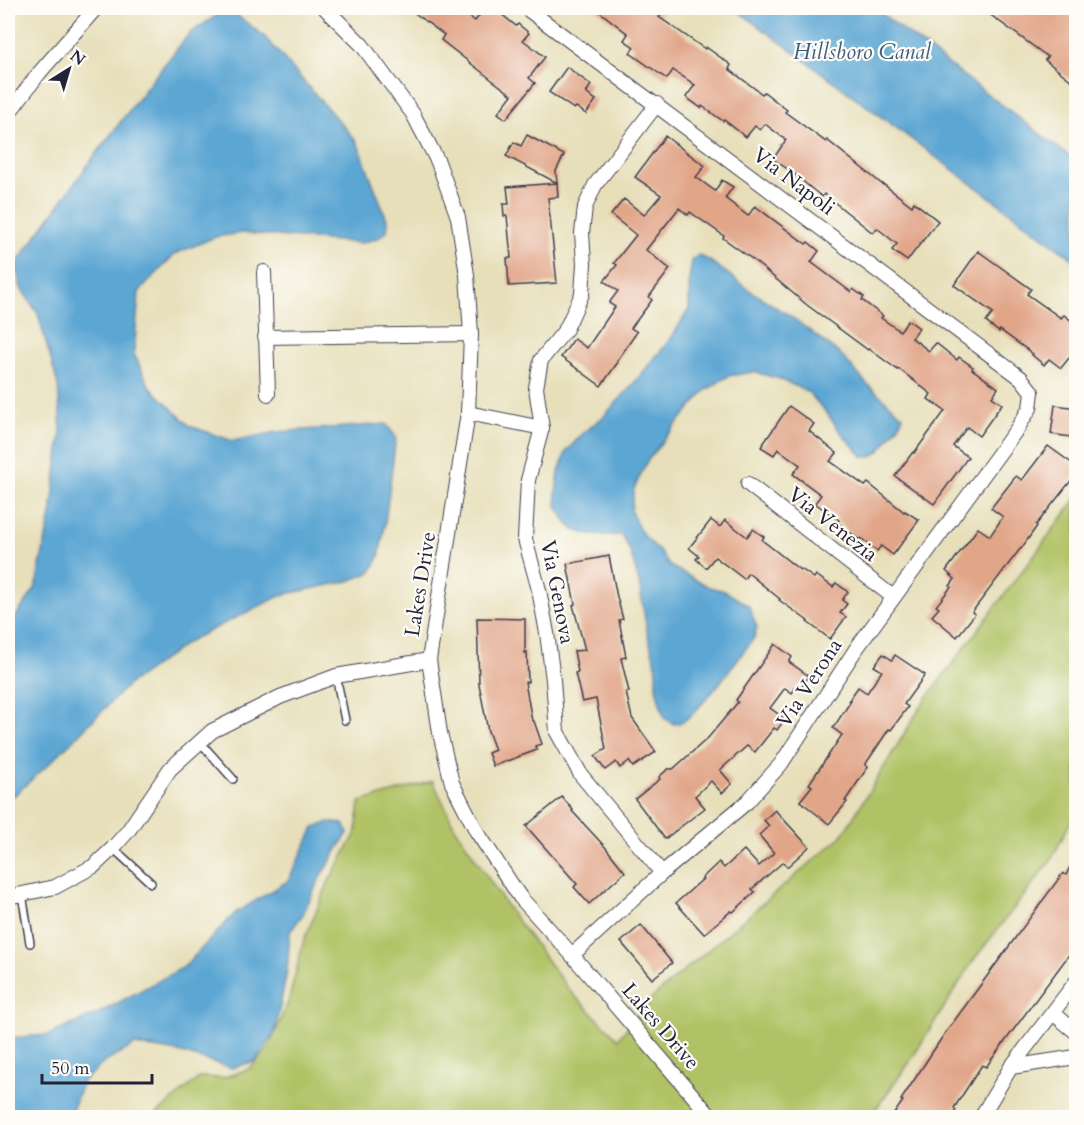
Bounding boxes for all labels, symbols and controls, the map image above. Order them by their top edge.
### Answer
water label: Hillsboro Canal [793,37,932,67]
north arrow [39,39,99,99]
text: N [65,45,90,71]
street label: Via Napoli [746,141,841,222]
street label: Via Venezia [782,480,884,569]
street label: Lakes Drive [398,529,443,639]
street label: Via Genova [533,538,582,646]
street label: Via Verona [770,633,849,734]
street label: Lakes Drive [615,977,706,1076]
scale bar [42,1047,152,1085]
text: 50 m [51,1056,90,1081]

